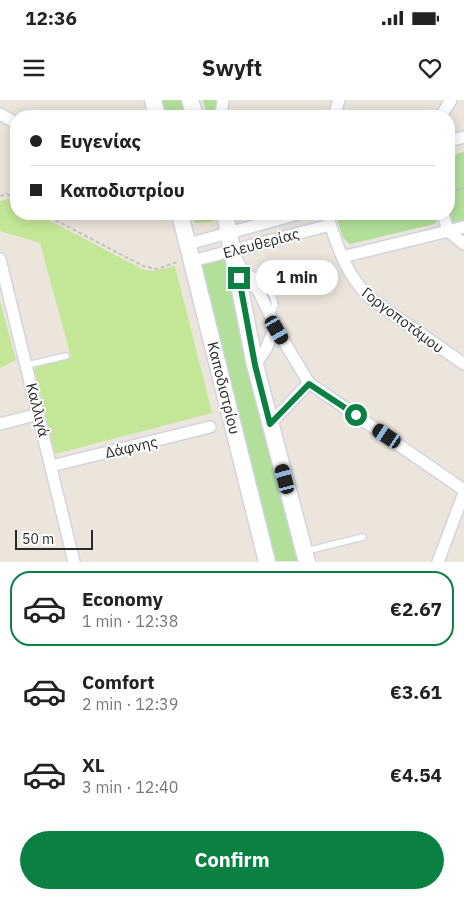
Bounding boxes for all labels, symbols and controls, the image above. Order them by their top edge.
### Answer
text: 12:36 [25,6,77,30]
text: Swyft [202,53,262,82]
icon: menu [20,54,48,82]
icon: heart [416,54,444,82]
text: Ευγενίας [60,129,141,153]
text: Καποδιστρίου [60,178,185,202]
street label: Ελευθερίας [221,224,301,262]
callout: 1 min [256,260,339,296]
route end [228,267,250,289]
text: 1 min [276,267,318,287]
street label: Γοργοποτάμου [358,283,448,357]
car [263,313,290,347]
street label: Καποδιστρίου [203,340,245,436]
street label: Καλλιγά [22,381,54,440]
route start [345,404,367,426]
car [370,421,403,451]
street label: Δάφνης [103,432,159,462]
car [273,463,296,495]
scale bar [15,527,92,550]
text: 50 m [22,530,54,548]
icon: car [22,586,67,631]
text: Economy [82,587,163,611]
text: €2.67 [390,597,442,621]
text: 1 min · 12:38 [82,611,178,631]
icon: car [22,669,67,714]
text: Comfort [82,670,155,694]
text: €3.61 [390,680,442,704]
text: 2 min · 12:39 [82,694,178,714]
icon: car [22,752,67,797]
text: XL [82,753,105,777]
text: €4.54 [390,763,442,787]
text: 3 min · 12:40 [82,777,178,797]
button: Confirm [20,831,444,889]

